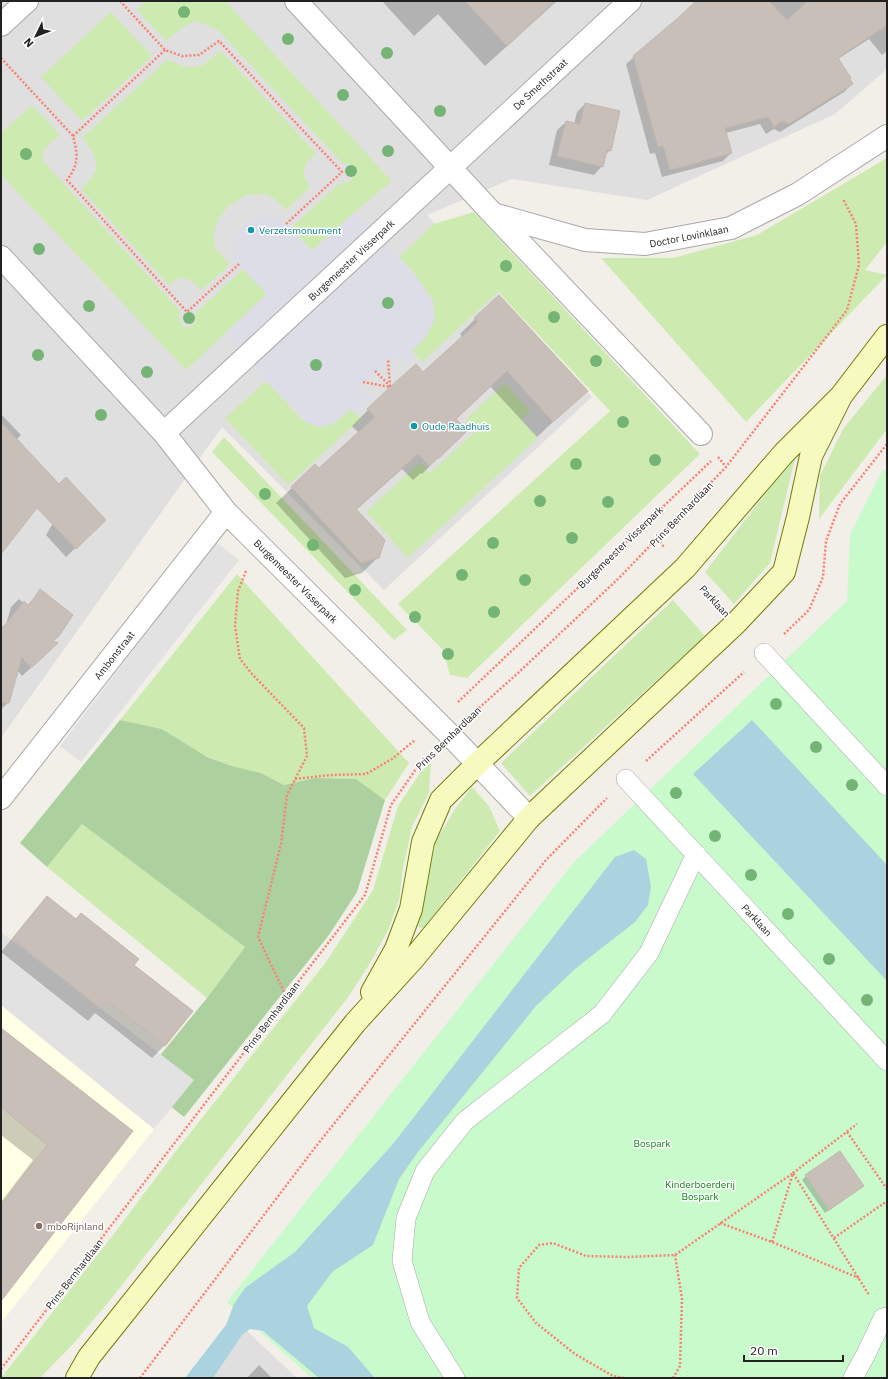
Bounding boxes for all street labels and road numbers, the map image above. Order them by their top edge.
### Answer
street label: De Smethstraat [510,55,571,113]
street label: Burgemeester Visserpark [305,216,398,304]
street label: Doctor Lovinklaan [648,222,730,251]
street label: Prins Bernhardlaan [647,479,716,550]
street label: Burgemeester Visserpark [575,503,666,591]
street label: Burgemeester Visserpark [251,537,341,627]
street label: Parklaan [696,583,733,620]
street label: Ambonstraat [91,628,138,682]
street label: Prins Bernhardlaan [413,704,484,773]
street label: Parklaan [738,902,775,939]
street label: Prins Bernhardlaan [240,979,302,1056]
street label: Prins Bernhardlaan [43,1236,106,1312]

